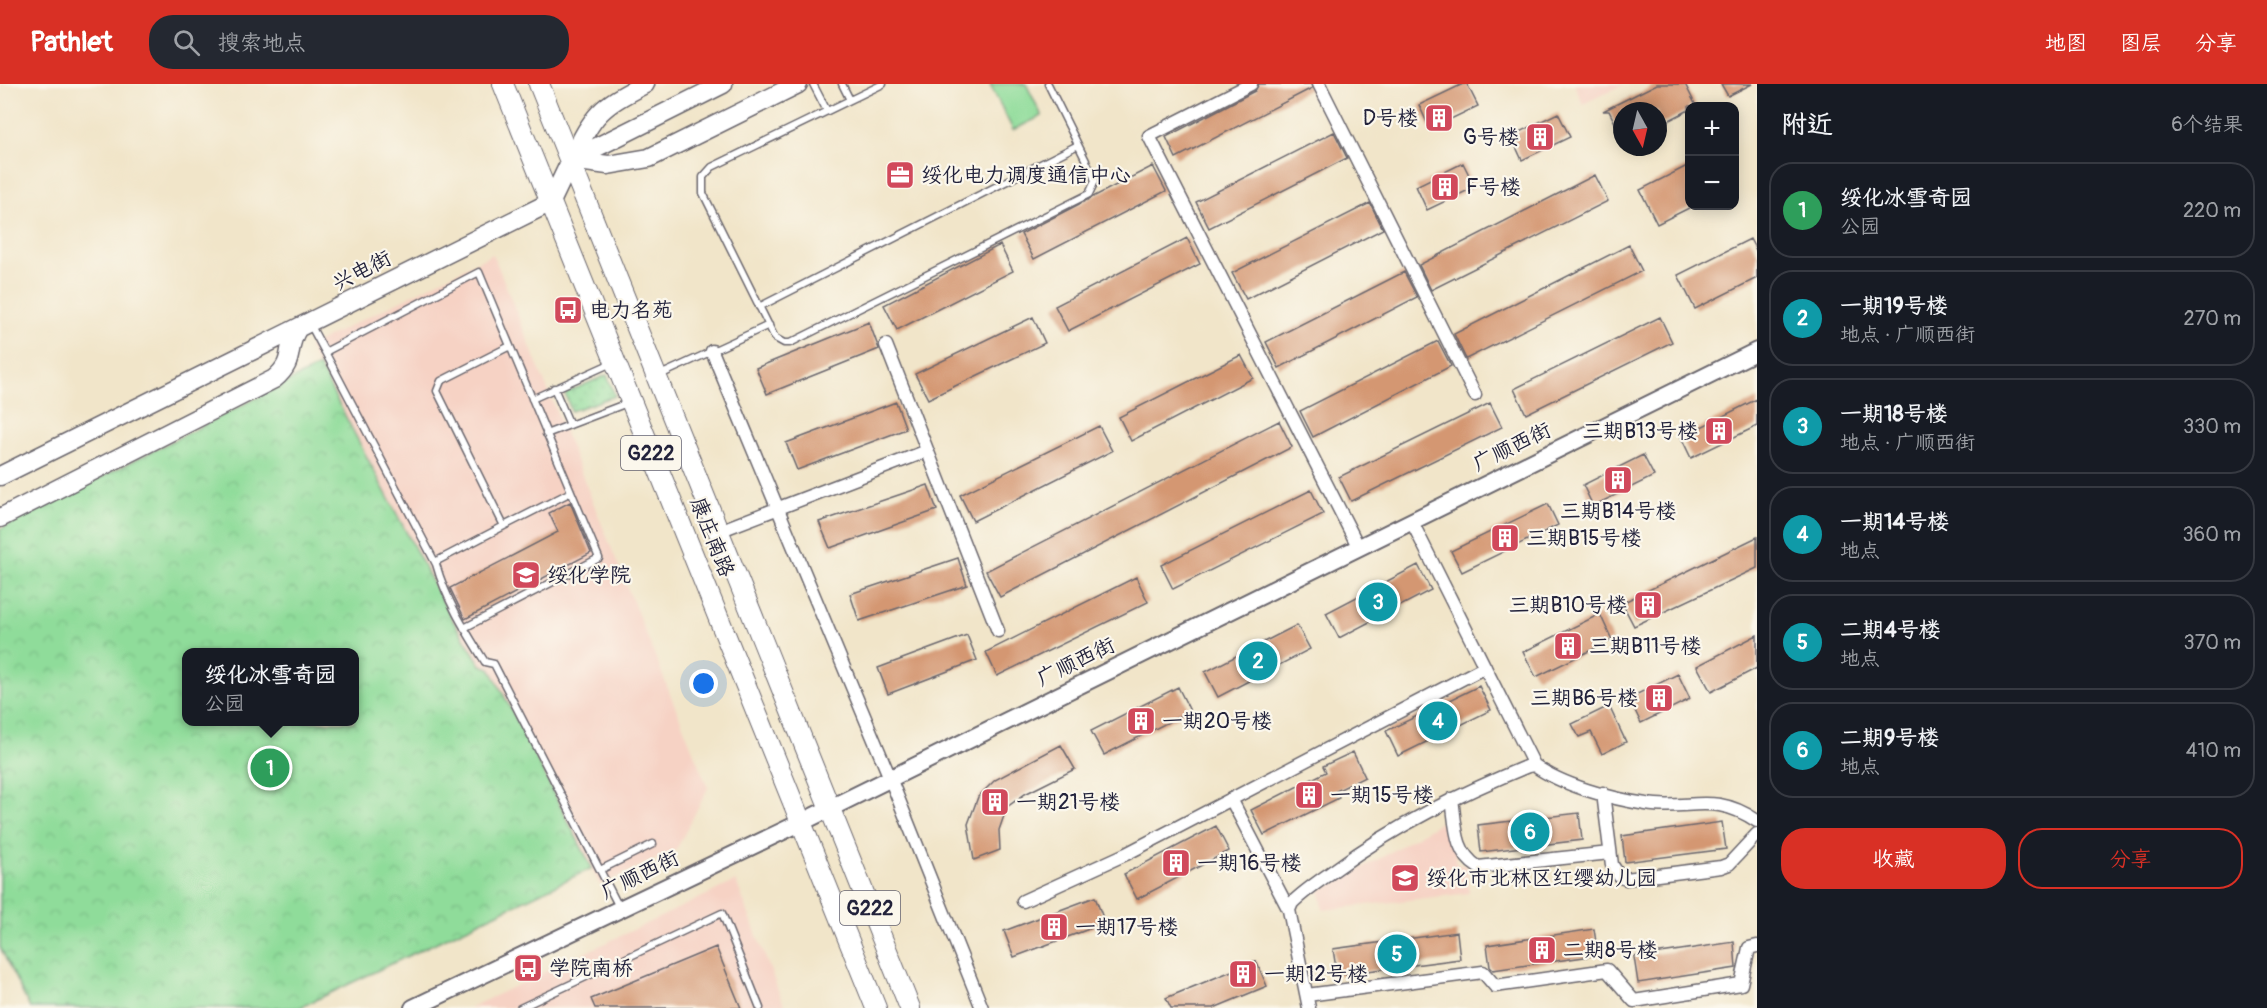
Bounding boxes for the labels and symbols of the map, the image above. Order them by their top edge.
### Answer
building icon: D号楼 [1423,102,1455,134]
north arrow [1613,102,1667,156]
place label: D号楼 [1363,105,1418,132]
building icon: G号楼 [1524,121,1556,153]
place label: G号楼 [1463,124,1519,151]
office icon: 绥化电力调度通信中心 [884,159,916,191]
place label: 绥化电力调度通信中心 [921,162,1131,189]
building icon: F号楼 [1429,171,1461,203]
place label: F号楼 [1466,174,1521,201]
street label: 兴电街 [328,245,396,297]
bus stop icon: 电力名苑 [552,294,584,326]
place label: 电力名苑 [589,297,673,324]
building icon: 三期B13号楼 [1703,415,1735,447]
street label: 广顺西街 [1468,416,1556,478]
place label: 三期B13号楼 [1582,418,1698,445]
road number: G222 [621,436,681,470]
building icon: 三期B14号楼 [1602,464,1634,496]
street label: 康庄南路 [684,493,740,581]
place label: 三期B14号楼 [1560,498,1676,525]
building icon: 三期B15号楼 [1489,522,1521,554]
place label: 三期B15号楼 [1526,525,1641,552]
school or university icon: 绥化学院 [510,559,542,591]
place label: 绥化学院 [547,562,631,589]
pin: 3 [1358,580,1398,624]
building icon: 三期B10号楼 [1632,589,1664,621]
place label: 三期B10号楼 [1509,592,1627,619]
building icon: 三期B11号楼 [1552,630,1584,662]
street label: 广顺西街 [1032,631,1120,693]
place label: 三期B11号楼 [1589,633,1701,660]
pin: 2 [1238,638,1278,684]
your location [689,669,718,698]
building icon: 三期B6号楼 [1643,682,1675,714]
place label: 三期B6号楼 [1530,685,1638,712]
pin: 4 [1418,698,1458,744]
building icon: 一期20号楼 [1125,705,1157,737]
place label: 一期20号楼 [1162,708,1272,735]
pin: 1 [250,746,290,790]
building icon: 一期15号楼 [1293,779,1325,811]
place label: 一期15号楼 [1330,782,1434,809]
building icon: 一期21号楼 [979,786,1011,818]
place label: 一期21号楼 [1016,789,1120,816]
pin: 6 [1510,810,1550,855]
street label: 广顺西街 [596,844,684,906]
building icon: 一期16号楼 [1160,847,1192,879]
place label: 一期16号楼 [1197,850,1301,877]
school or university icon: 绥化市北林区红缨幼儿园 [1389,862,1421,894]
place label: 绥化市北林区红缨幼儿园 [1426,865,1657,892]
road number: G222 [840,891,900,925]
building icon: 一期17号楼 [1038,911,1070,943]
place label: 一期17号楼 [1075,914,1178,941]
pin: 5 [1378,932,1416,976]
building icon: 二期8号楼 [1526,934,1558,966]
place label: 二期8号楼 [1563,937,1658,964]
bus stop icon: 学院南桥 [512,952,544,984]
place label: 学院南桥 [549,955,633,982]
building icon: 一期12号楼 [1227,958,1259,990]
place label: 一期12号楼 [1264,961,1368,988]

